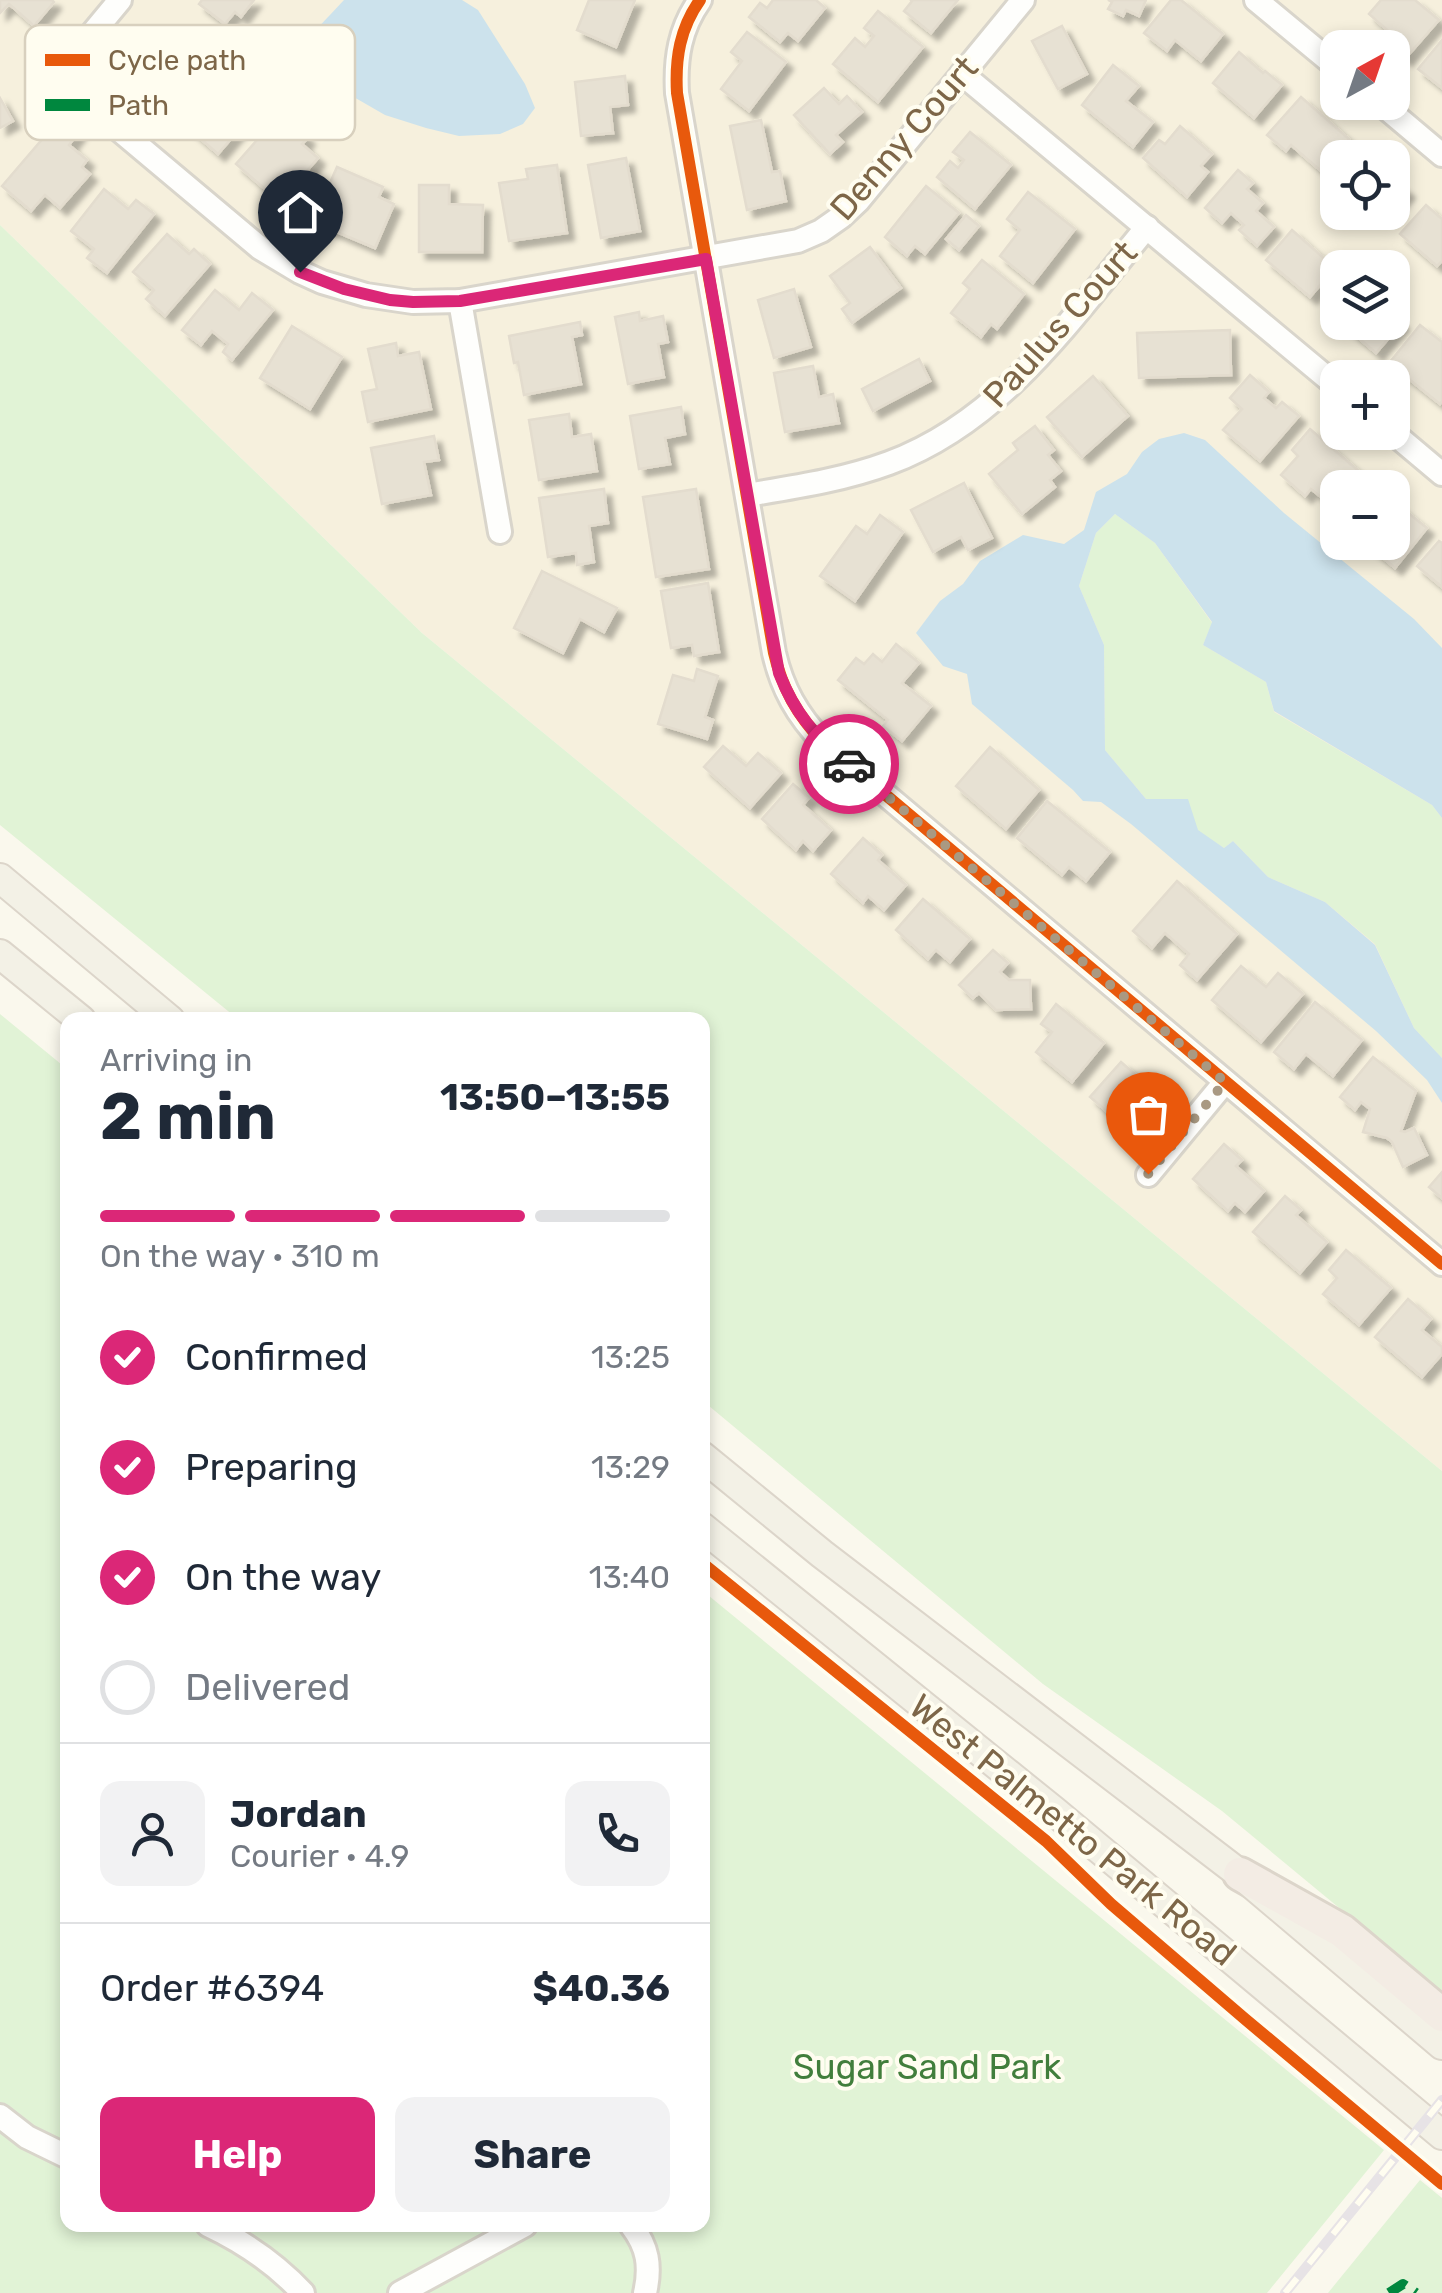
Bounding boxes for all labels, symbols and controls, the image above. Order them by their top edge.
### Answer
legend [25,25,355,140]
north arrow [1320,30,1410,120]
map controls [1320,30,1410,560]
text: Cycle path [108,44,246,77]
street label: Denny Court [821,47,987,229]
text: Path [108,89,169,122]
button: locate [1320,140,1410,230]
pin [258,170,343,273]
icon: home [273,185,328,240]
street label: Paulus Court [974,232,1146,416]
button: layers [1320,250,1410,340]
button: + [1320,360,1410,450]
button: − [1320,470,1410,560]
courier [799,714,899,814]
icon: car [822,737,877,792]
text: Arriving in [100,1041,252,1079]
pin [1106,1072,1191,1175]
text: 13:50–13:55 [440,1074,670,1120]
text: 2 min [100,1078,276,1155]
icon: bag [1121,1087,1176,1142]
text: On the way · 310 m [100,1237,380,1275]
icon: check [100,1330,155,1385]
text: Confirmed [185,1334,368,1380]
text: 13:25 [591,1338,670,1376]
icon: check [100,1440,155,1495]
text: Preparing [185,1444,358,1490]
text: 13:29 [591,1448,670,1486]
icon: check [100,1550,155,1605]
text: On the way [185,1554,381,1600]
text: 13:40 [589,1558,670,1596]
text: Delivered [185,1664,350,1710]
street label: West Palmetto Park Road [901,1685,1245,1975]
button: person [100,1781,205,1886]
button: phone [565,1781,670,1886]
text: Jordan [230,1791,367,1837]
text: Courier · 4.9 [230,1837,409,1875]
text: Order #6394 [100,1965,324,2011]
text: $40.36 [533,1965,670,2011]
park label: Sugar Sand Park [793,2046,1061,2088]
button: Help [100,2097,375,2212]
button: Share [395,2097,670,2212]

